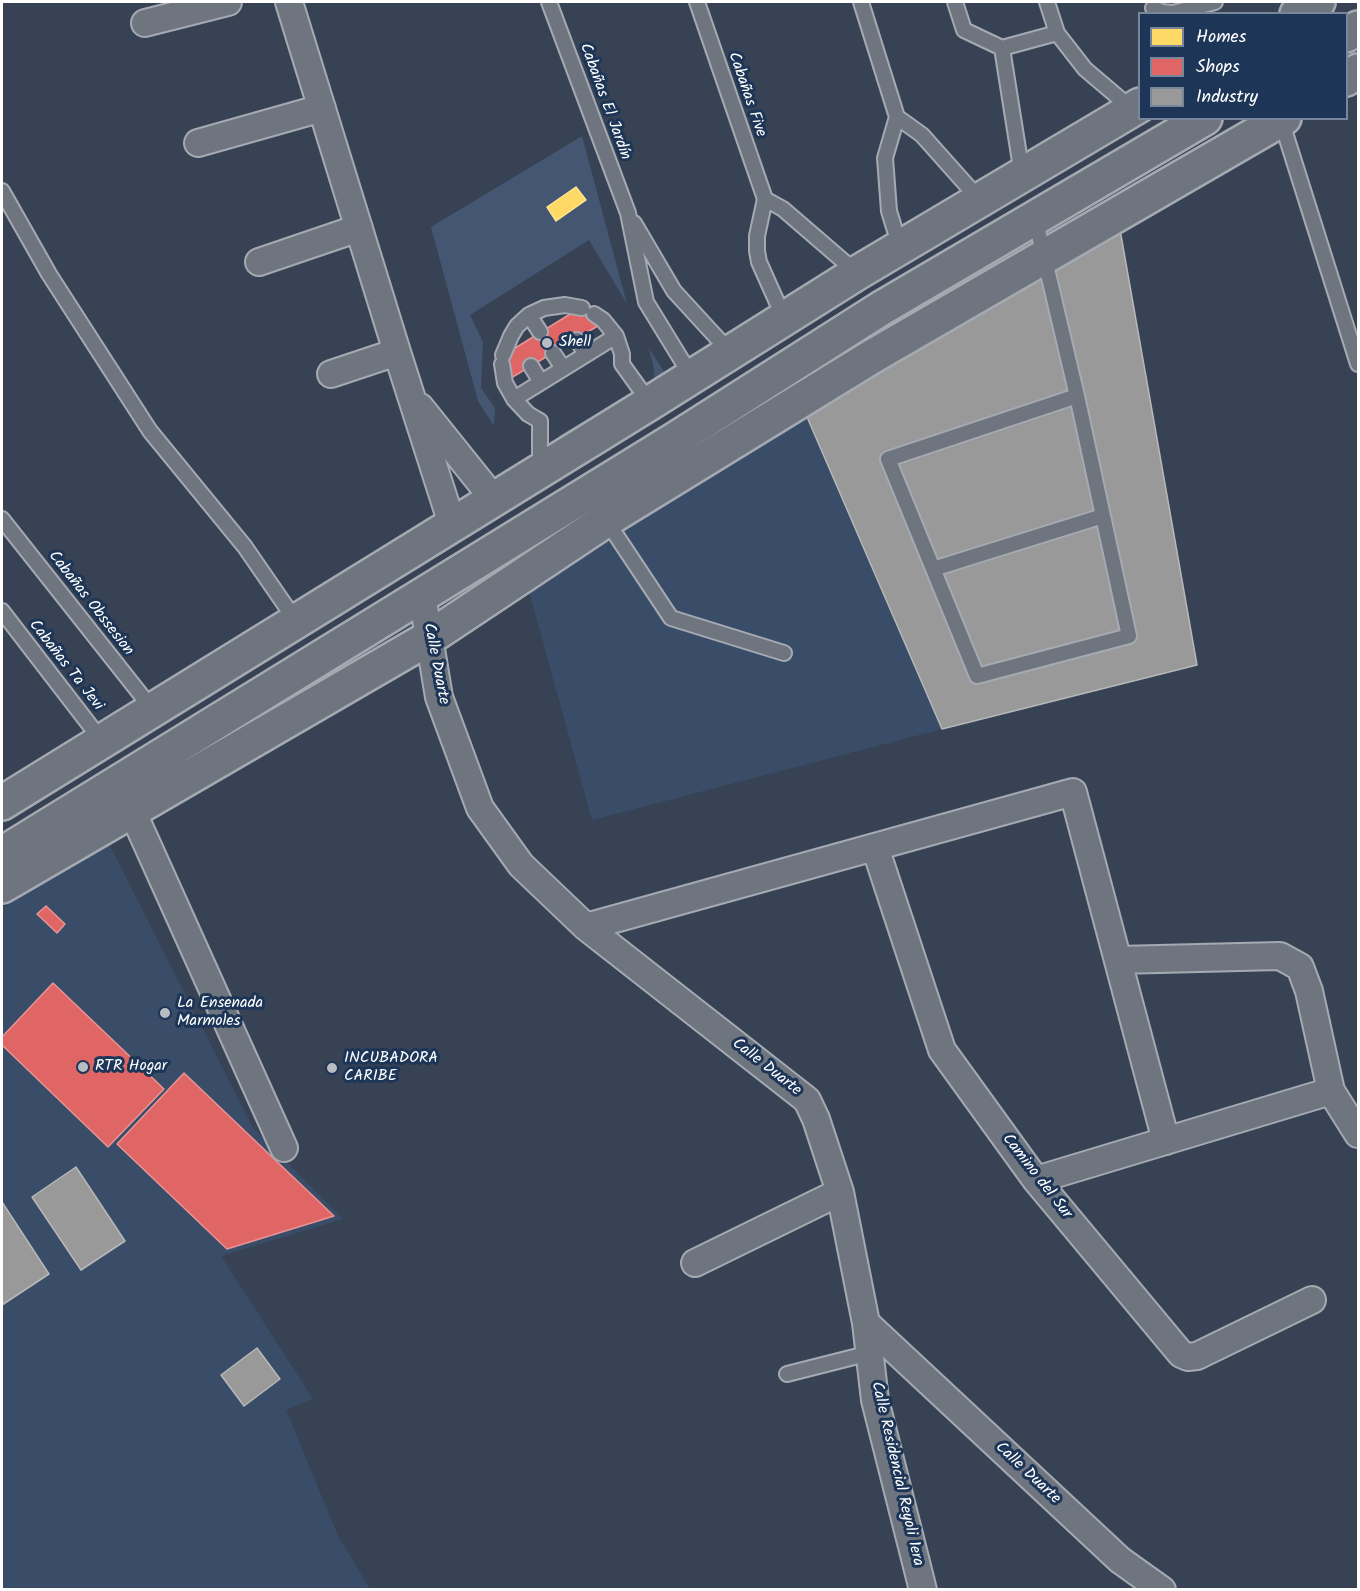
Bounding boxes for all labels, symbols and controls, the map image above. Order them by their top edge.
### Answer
legend [1138,12,1348,120]
text: Homes [1196,23,1246,52]
street label: Cabañas El Jardín [574,41,634,163]
street label: Cabañas Five [723,50,769,140]
text: Shops [1196,53,1240,82]
text: Industry [1196,83,1258,112]
place label: Shell [559,333,591,353]
marker: Shell [540,336,554,350]
street label: Cabañas Obssesion [43,548,137,660]
street label: Cabañas Ta Jevi [24,617,106,715]
street label: Calle Duarte [418,622,452,706]
place label: La Ensenada Marmoles [177,994,263,1032]
marker: La Ensenada Marmoles [158,1006,172,1020]
street label: Calle Duarte [727,1035,805,1101]
place label: INCUBADORA CARIBE [344,1049,438,1087]
place label: RTR Hogar [95,1057,167,1077]
marker: RTR Hogar [76,1060,90,1074]
marker: INCUBADORA CARIBE [325,1061,339,1075]
street label: Camino del Sur [997,1131,1075,1223]
street label: Calle Residencial Reyoli 1era [865,1380,927,1568]
street label: Calle Duarte [990,1439,1064,1509]

